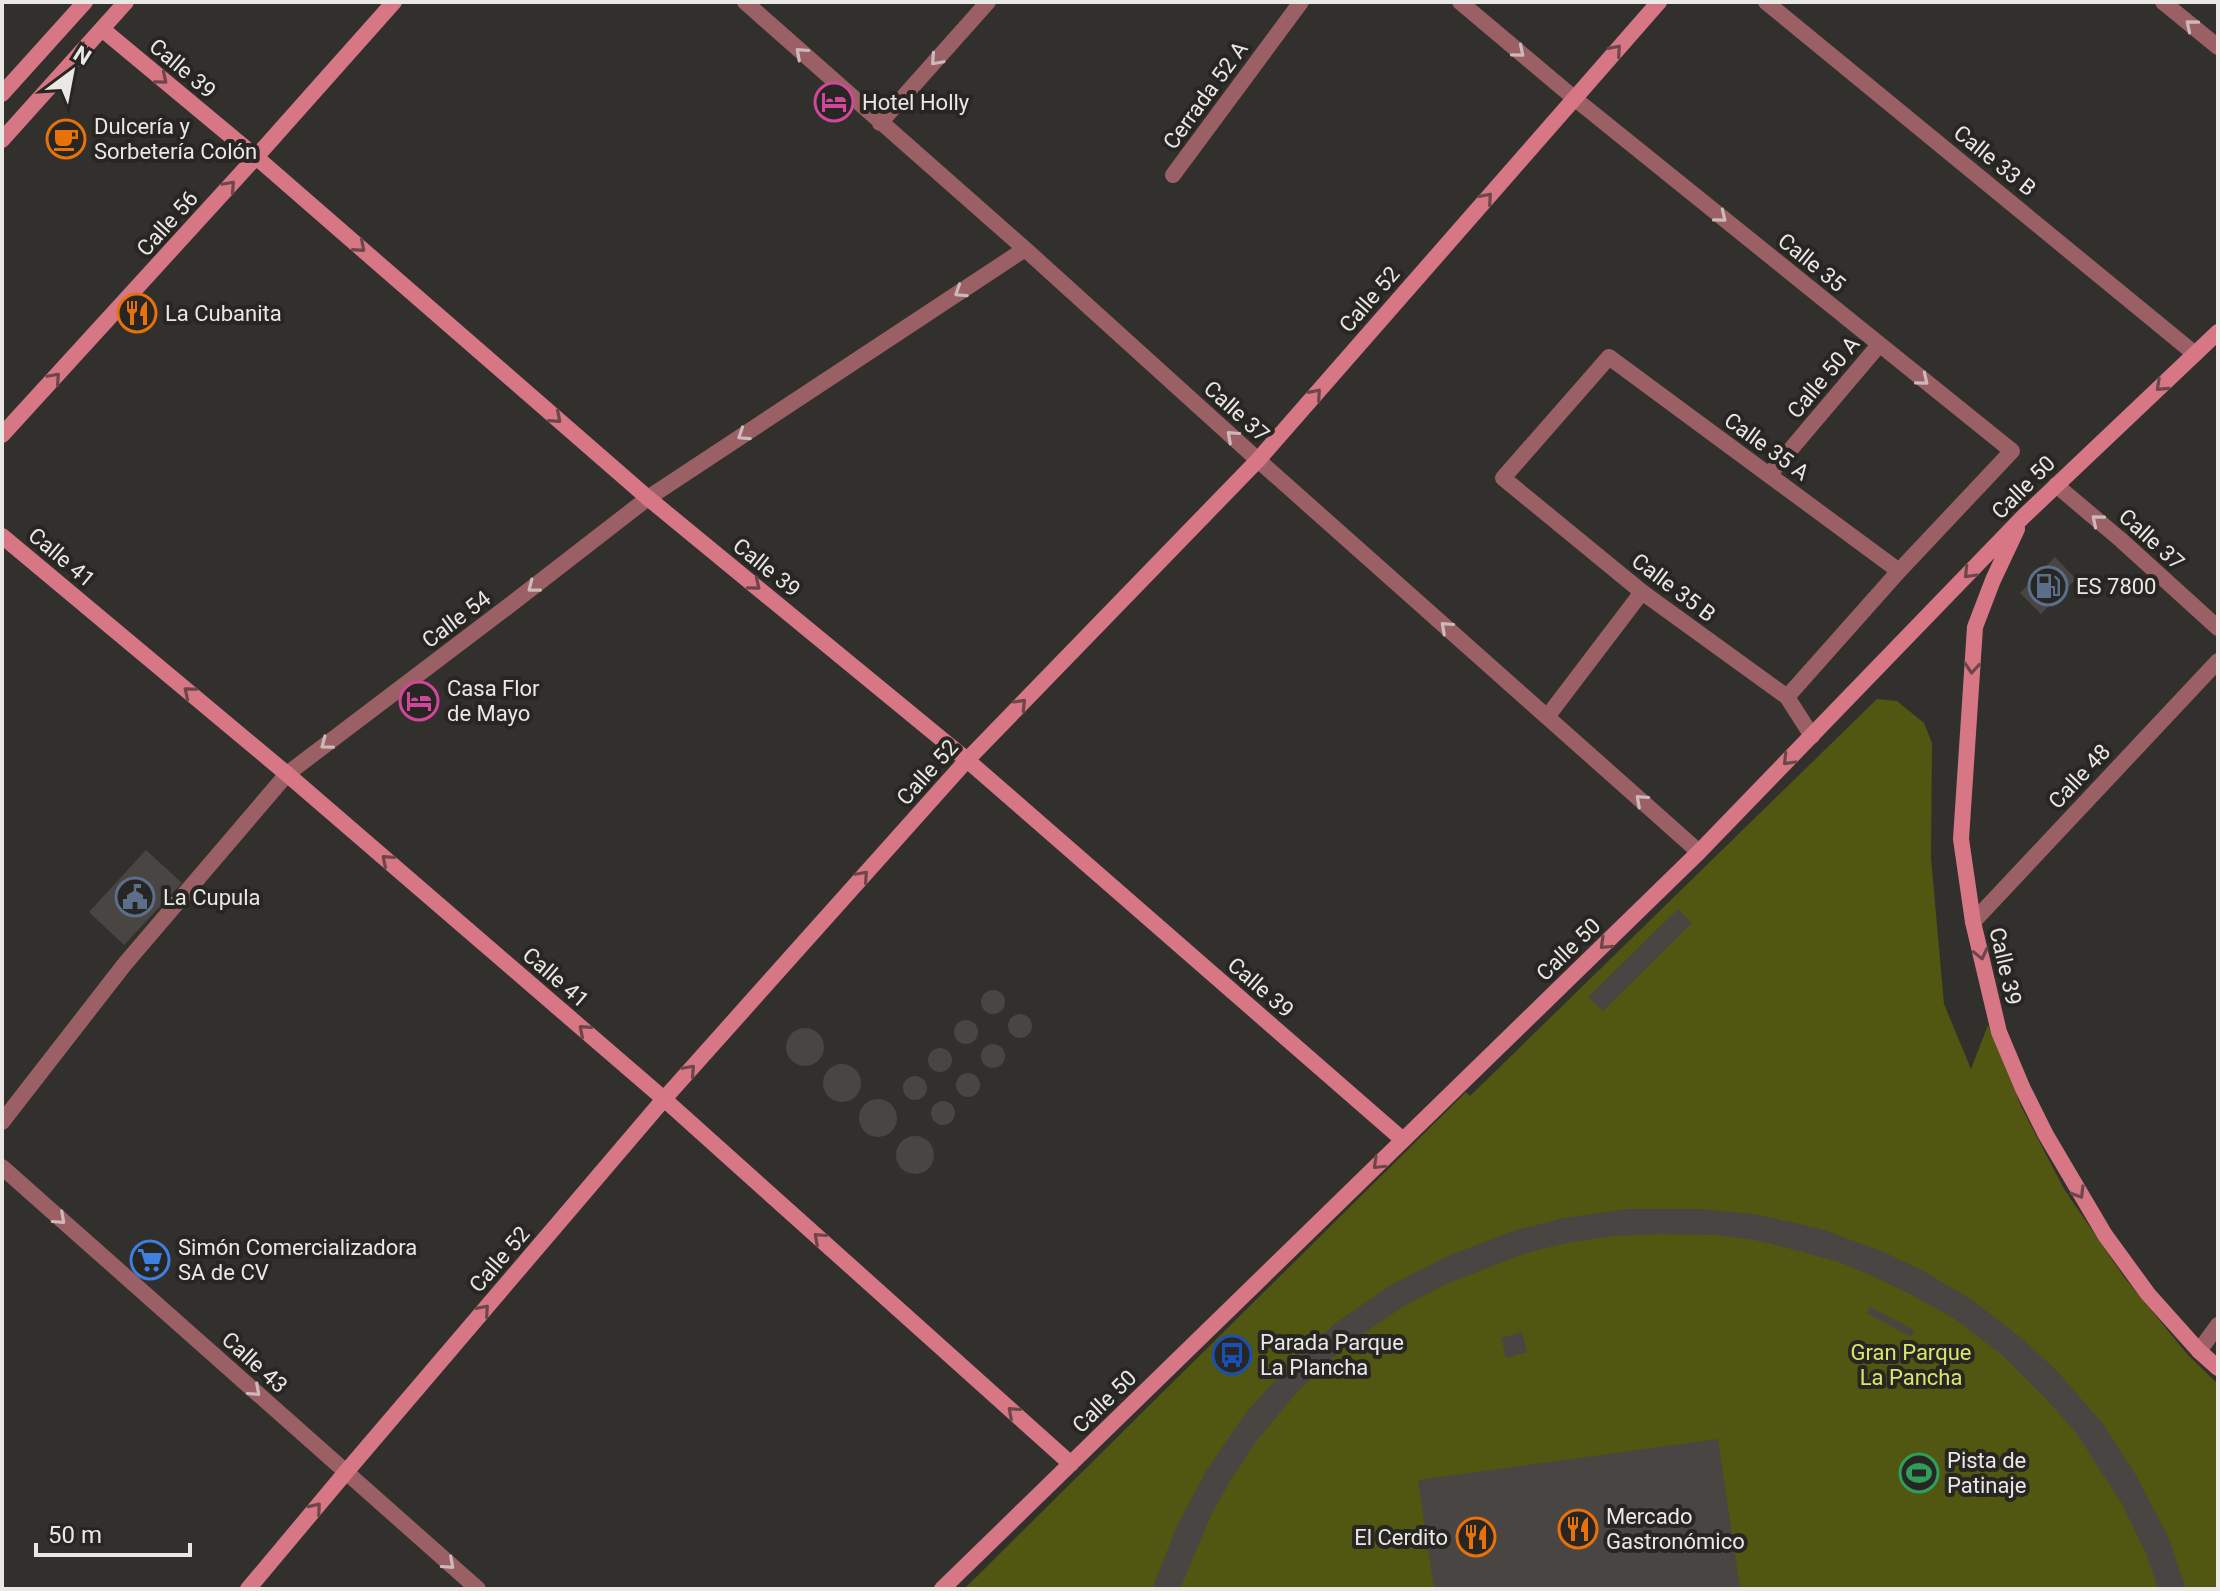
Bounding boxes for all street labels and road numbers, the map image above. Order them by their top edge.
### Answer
street label: Calle 39 [144,33,221,103]
street label: Cerrada 52 A [1158,36,1253,154]
street label: Calle 33 B [1949,120,2041,201]
street label: Calle 56 [132,186,203,261]
street label: Calle 35 [1773,228,1850,297]
street label: Calle 52 [1334,261,1405,337]
street label: Calle 50 A [1782,331,1865,423]
street label: Calle 37 [1199,376,1274,447]
street label: Calle 35 A [1719,407,1814,486]
street label: Calle 50 [1987,451,2060,524]
street label: Calle 37 [2114,504,2189,575]
street label: Calle 41 [23,522,100,592]
street label: Calle 39 [728,533,805,602]
street label: Calle 35 B [1627,548,1720,627]
street label: Calle 54 [417,586,495,653]
street label: Calle 52 [892,735,963,810]
street label: Calle 48 [2043,739,2115,814]
street label: Calle 50 [1531,913,1605,986]
street label: Calle 39 [1984,925,2027,1007]
street label: Calle 41 [518,942,594,1013]
street label: Calle 39 [1223,952,1299,1023]
street label: Calle 52 [464,1221,535,1297]
street label: Calle 43 [217,1327,292,1398]
street label: Calle 50 [1067,1365,1141,1438]

